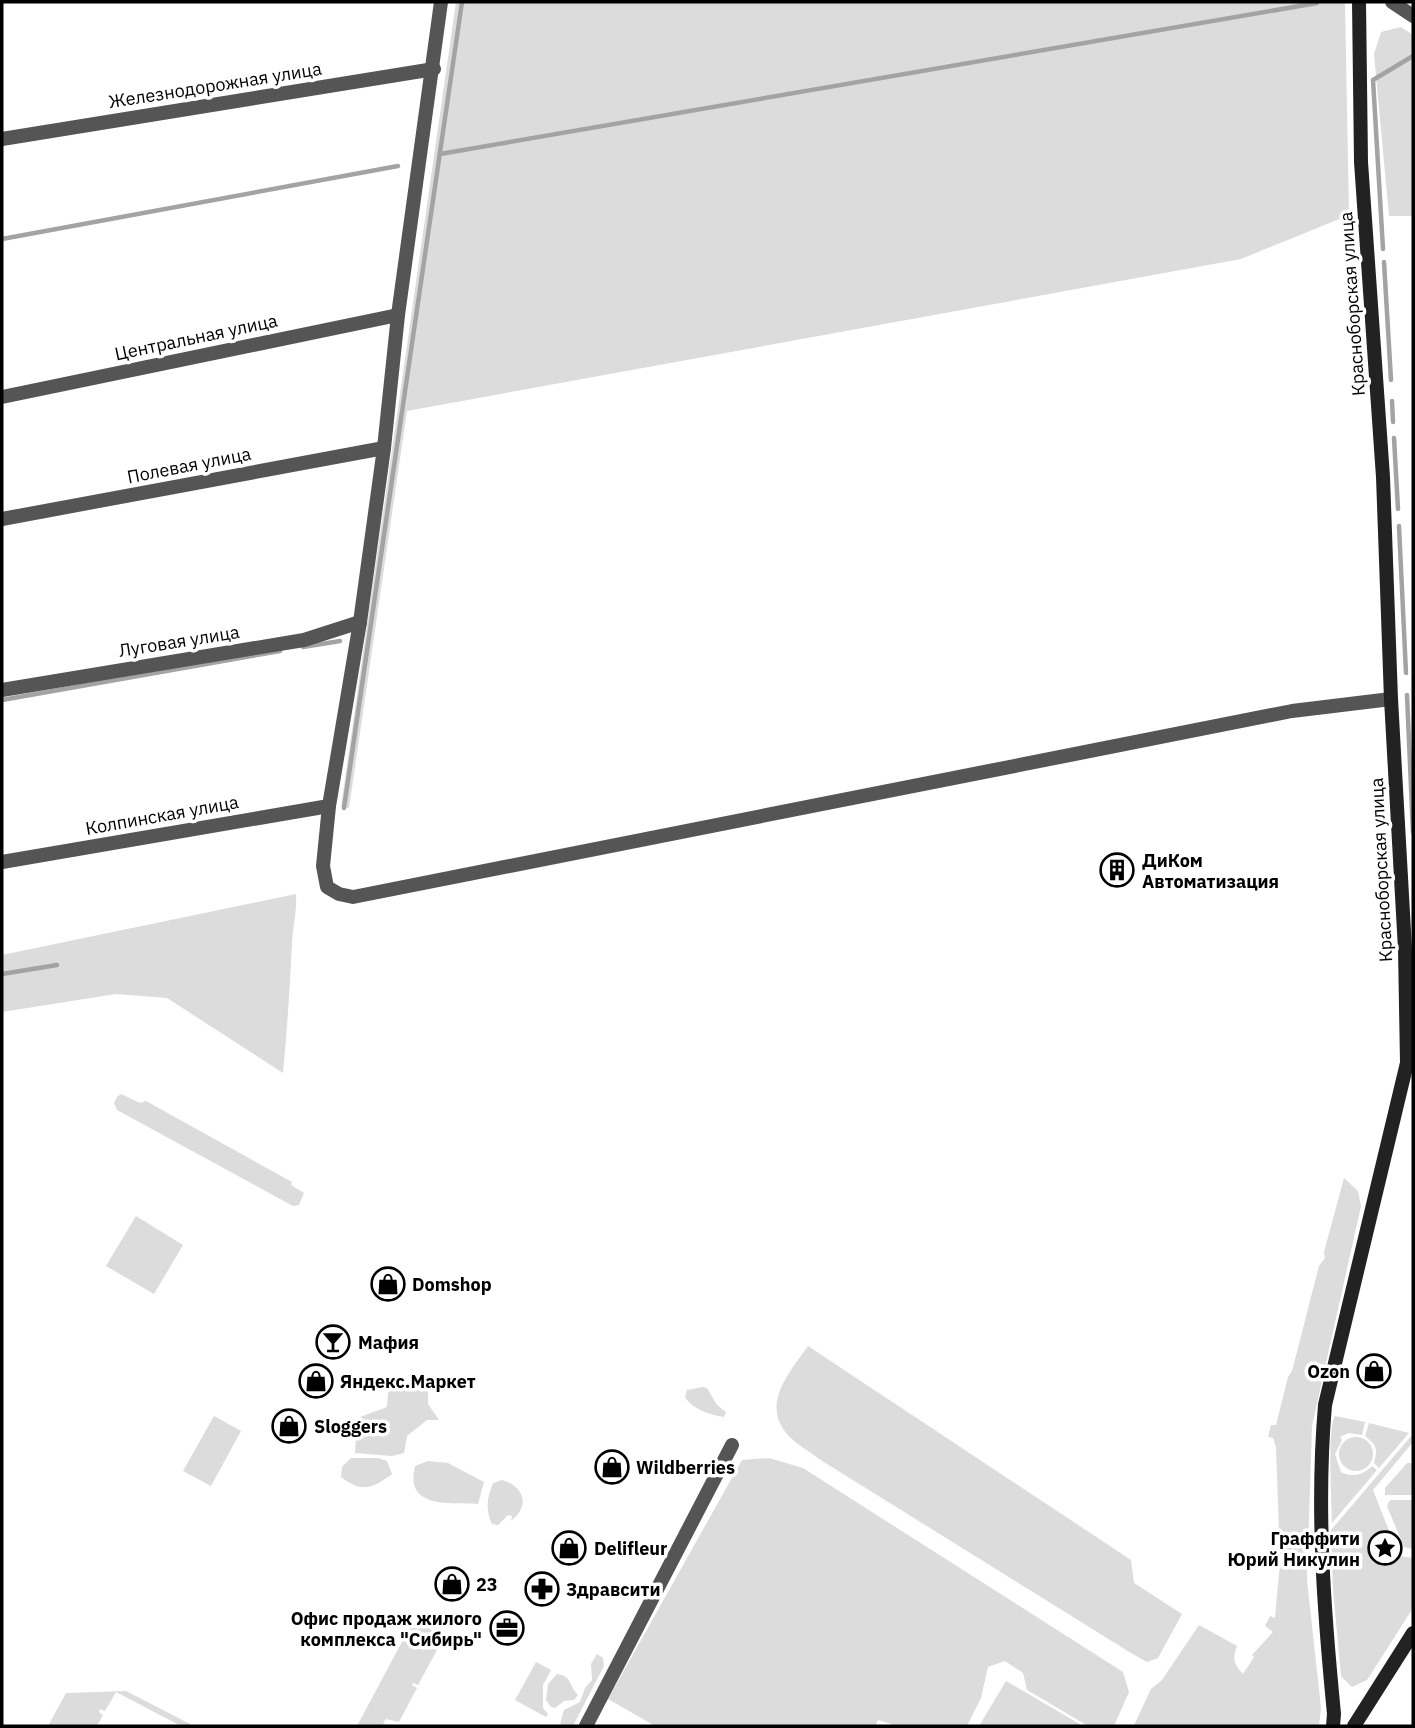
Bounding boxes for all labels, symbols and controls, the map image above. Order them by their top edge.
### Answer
street label: Железнодорожная улица [107,57,324,113]
street label: Красноборская улица [1334,211,1370,397]
street label: Центральная улица [113,308,280,365]
street label: Полевая улица [125,442,253,488]
street label: Луговая улица [117,620,242,662]
street label: Красноборская улица [1365,777,1397,963]
street label: Колпинская улица [84,790,241,840]
place label: ДиКом Автоматизация [1142,849,1279,893]
building icon: ДиКом Автоматизация [1098,851,1136,889]
shop icon: Domshop [369,1265,407,1303]
place label: Domshop [412,1273,492,1296]
bar icon: Мафия [314,1323,352,1361]
place label: Мафия [358,1331,419,1354]
shop icon: Ozon [1355,1352,1393,1390]
place label: Ozon [1307,1360,1350,1383]
shop icon: Яндекс.Маркет [297,1362,335,1400]
place label: Яндекс.Маркет [340,1370,476,1393]
shop icon: Sloggers [270,1407,308,1445]
place label: Sloggers [314,1415,387,1438]
shop icon: Wildberries [593,1448,631,1486]
place label: Wildberries [636,1456,735,1479]
place label: Граффити Юрий Никулин [1228,1527,1360,1571]
shop icon: Delifleur [550,1529,588,1567]
place icon: Граффити Юрий Никулин [1366,1529,1404,1567]
place label: Delifleur [594,1537,667,1560]
shop icon: 23 [433,1565,471,1603]
pharmacy icon: Здравсити [523,1570,561,1608]
place label: 23 [476,1573,498,1596]
place label: Здравсити [566,1578,660,1601]
place label: Офис продаж жилого комплекса "Сибирь" [291,1607,482,1651]
office icon: Офис продаж жилого комплекса "Сибирь" [488,1609,526,1647]

